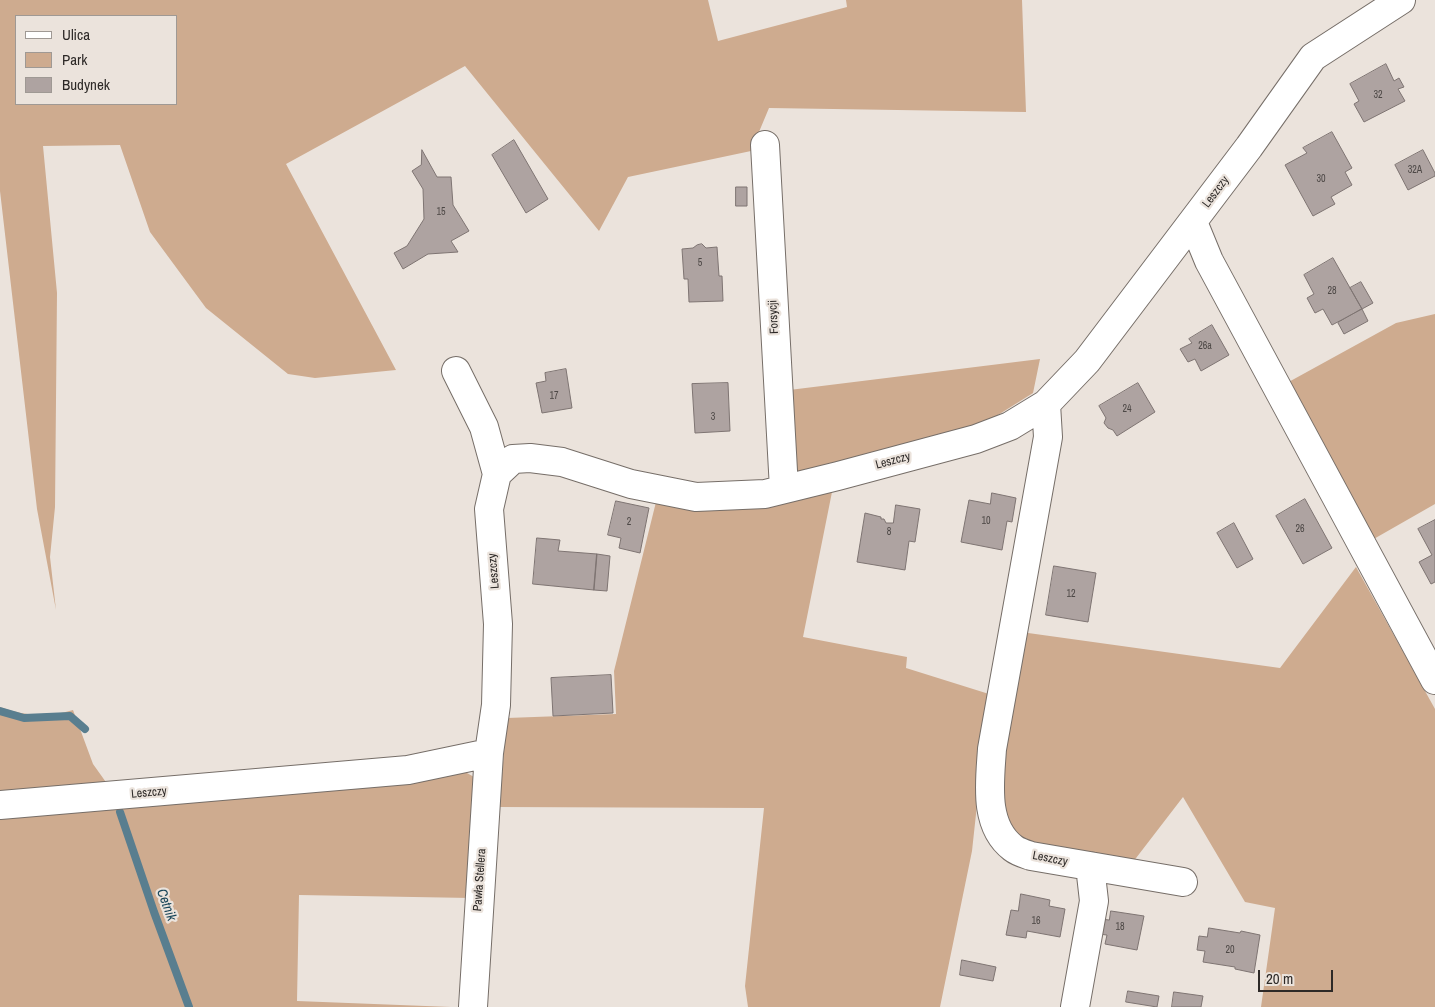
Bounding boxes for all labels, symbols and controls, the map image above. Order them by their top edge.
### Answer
legend [15,15,178,105]
text: Ulica [62,24,90,45]
text: Park [62,49,87,70]
text: Budynek [62,74,110,95]
house number: 32 [1373,89,1383,101]
house number: 32A [1408,164,1422,176]
street label: Leszczy [1200,173,1232,211]
house number: 30 [1316,173,1326,185]
house number: 15 [436,206,446,218]
house number: 5 [698,257,702,269]
house number: 28 [1327,285,1337,297]
street label: Forsycji [766,300,782,334]
house number: 26a [1198,340,1212,352]
house number: 17 [549,390,559,402]
house number: 24 [1122,403,1132,415]
house number: 3 [711,411,715,423]
street label: Leszczy [874,449,912,473]
house number: 10 [981,515,991,527]
house number: 2 [627,516,631,528]
house number: 26 [1295,523,1305,535]
house number: 8 [887,526,891,538]
street label: Leszczy [485,553,503,589]
house number: 12 [1066,588,1076,600]
street label: Leszczy [131,784,167,802]
street label: Pawła Stellera [471,848,489,912]
street label: Leszczy [1031,849,1069,869]
water label: Cetnik [152,887,180,923]
house number: 16 [1031,915,1041,927]
house number: 18 [1115,921,1125,933]
house number: 20 [1225,944,1235,956]
scale bar [1260,960,1335,992]
text: 20 m [1266,968,1293,989]

